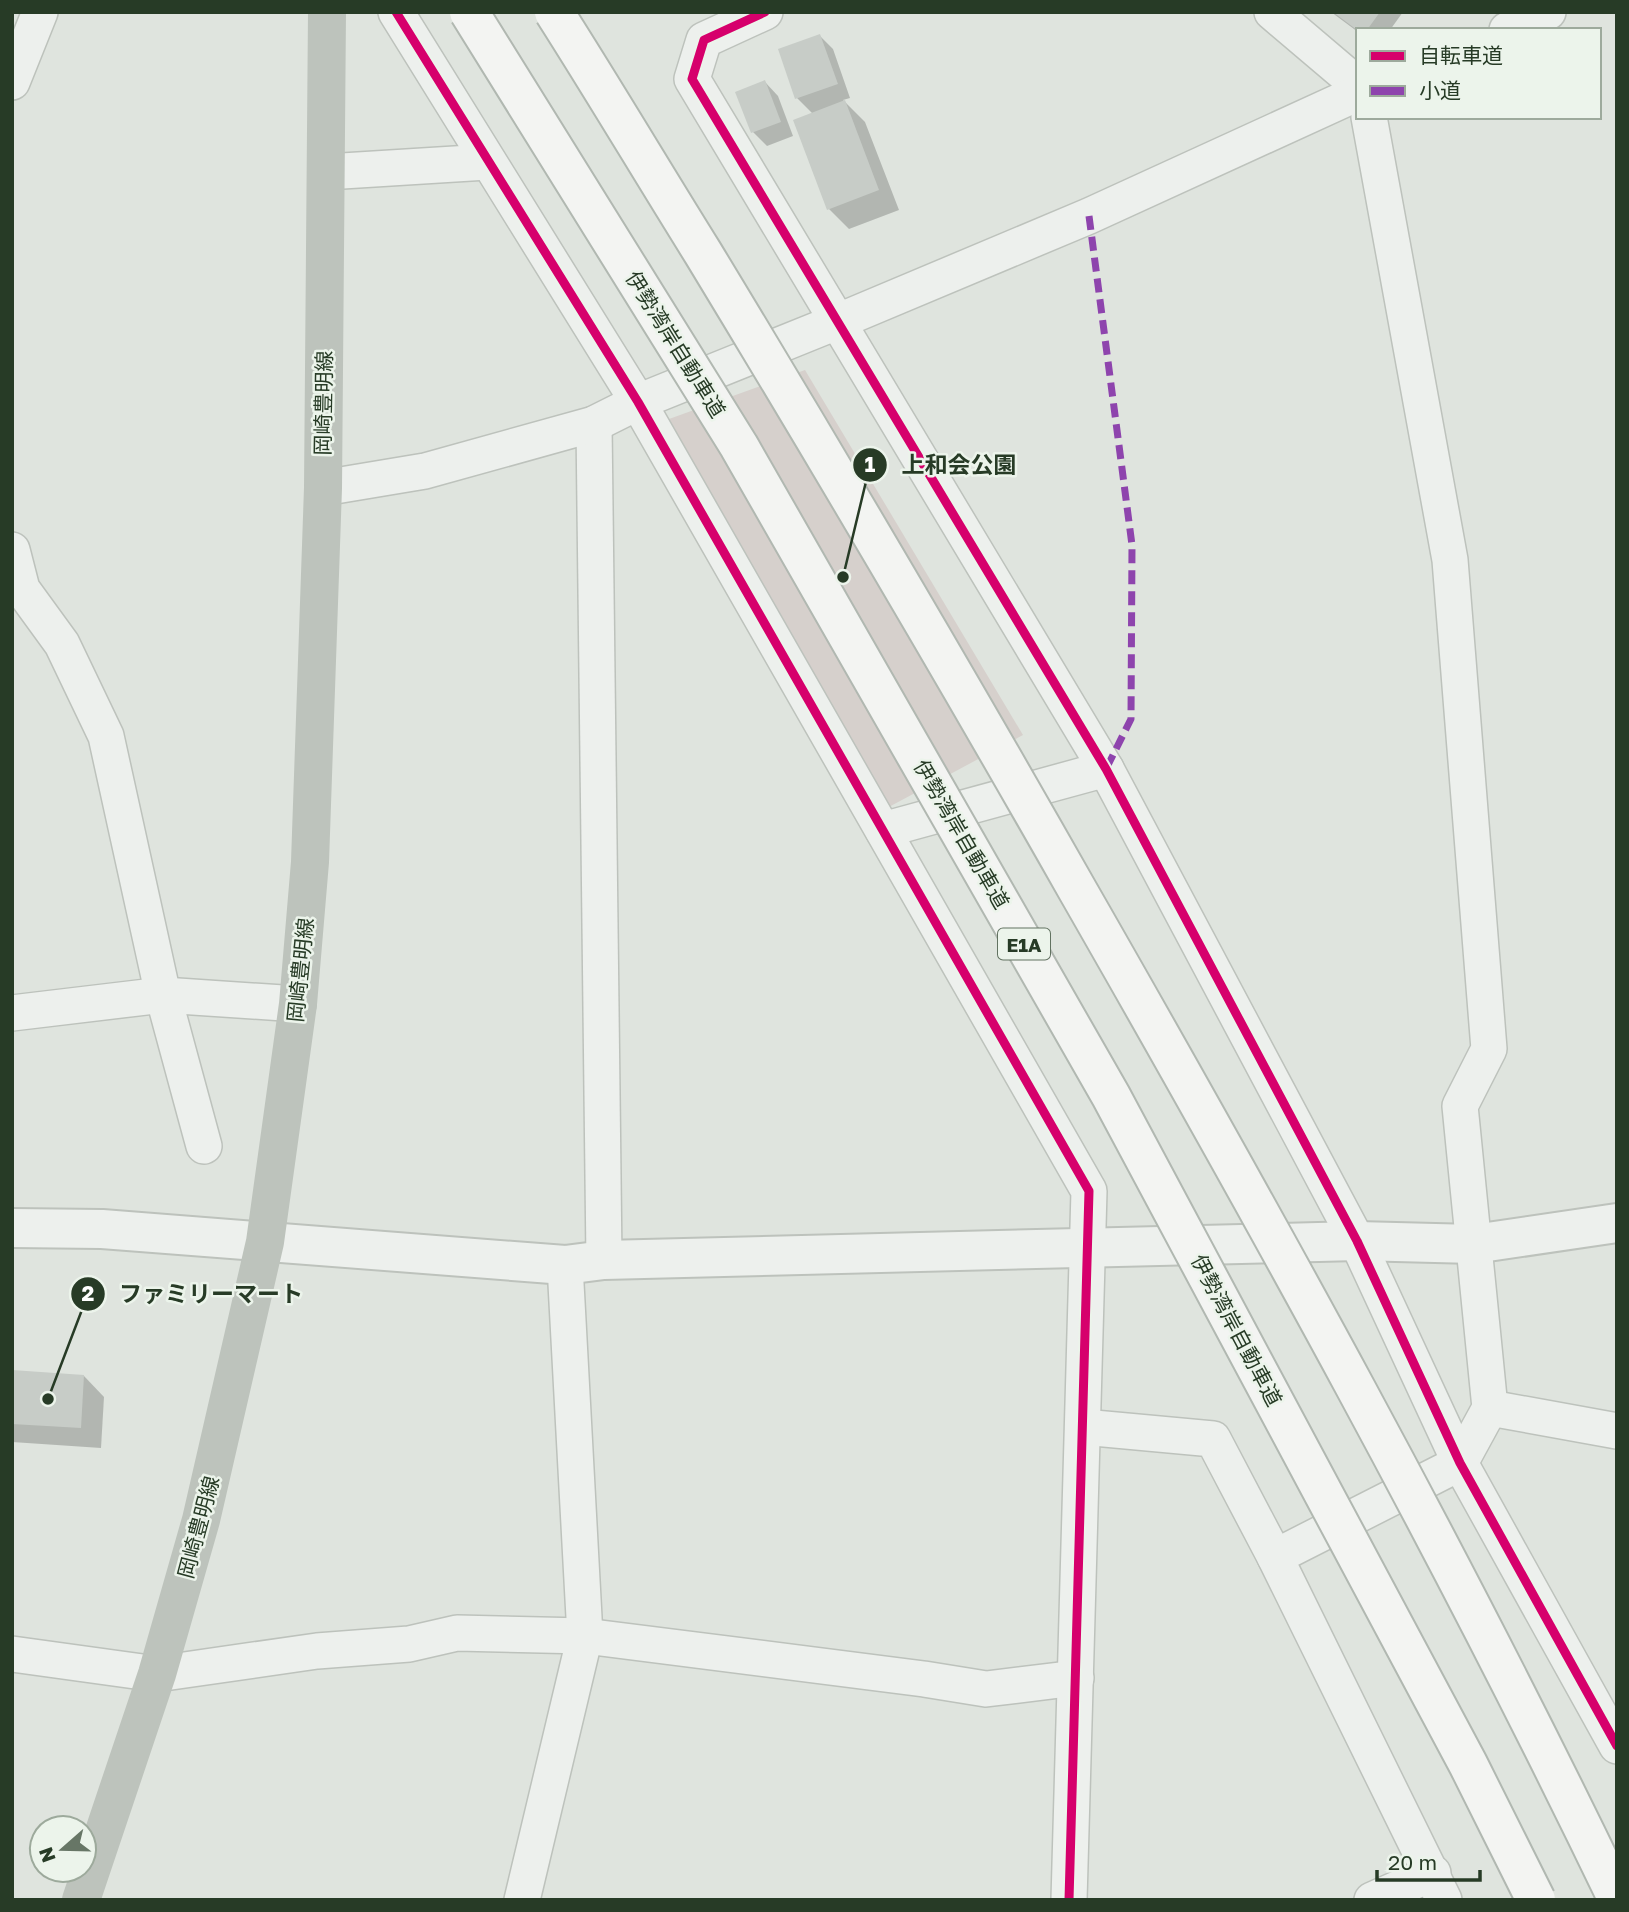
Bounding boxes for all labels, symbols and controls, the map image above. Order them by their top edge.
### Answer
legend [1356,28,1601,119]
text: 自転車道 [1419,42,1503,68]
text: 小道 [1419,77,1461,103]
street label: 伊勢湾岸自動車道 [620,266,732,422]
street label: 岡崎豊明線 [309,350,337,456]
callout: 上和会公園 [853,443,1031,487]
text: 上和会公園 [902,450,1017,478]
text: 1 [865,451,876,477]
street label: 伊勢湾岸自動車道 [909,755,1015,913]
street label: 岡崎豊明線 [282,916,318,1024]
road number: E1A [998,928,1050,960]
street label: 伊勢湾岸自動車道 [1186,1250,1288,1410]
callout: ファミリーマート [70,1272,317,1316]
text: ファミリーマート [119,1279,303,1307]
text: 2 [82,1280,95,1306]
street label: 岡崎豊明線 [172,1473,224,1581]
north arrow [28,1814,98,1884]
scale bar [1377,1839,1480,1883]
text: N [33,1844,60,1866]
text: 20 m [1388,1849,1437,1875]

